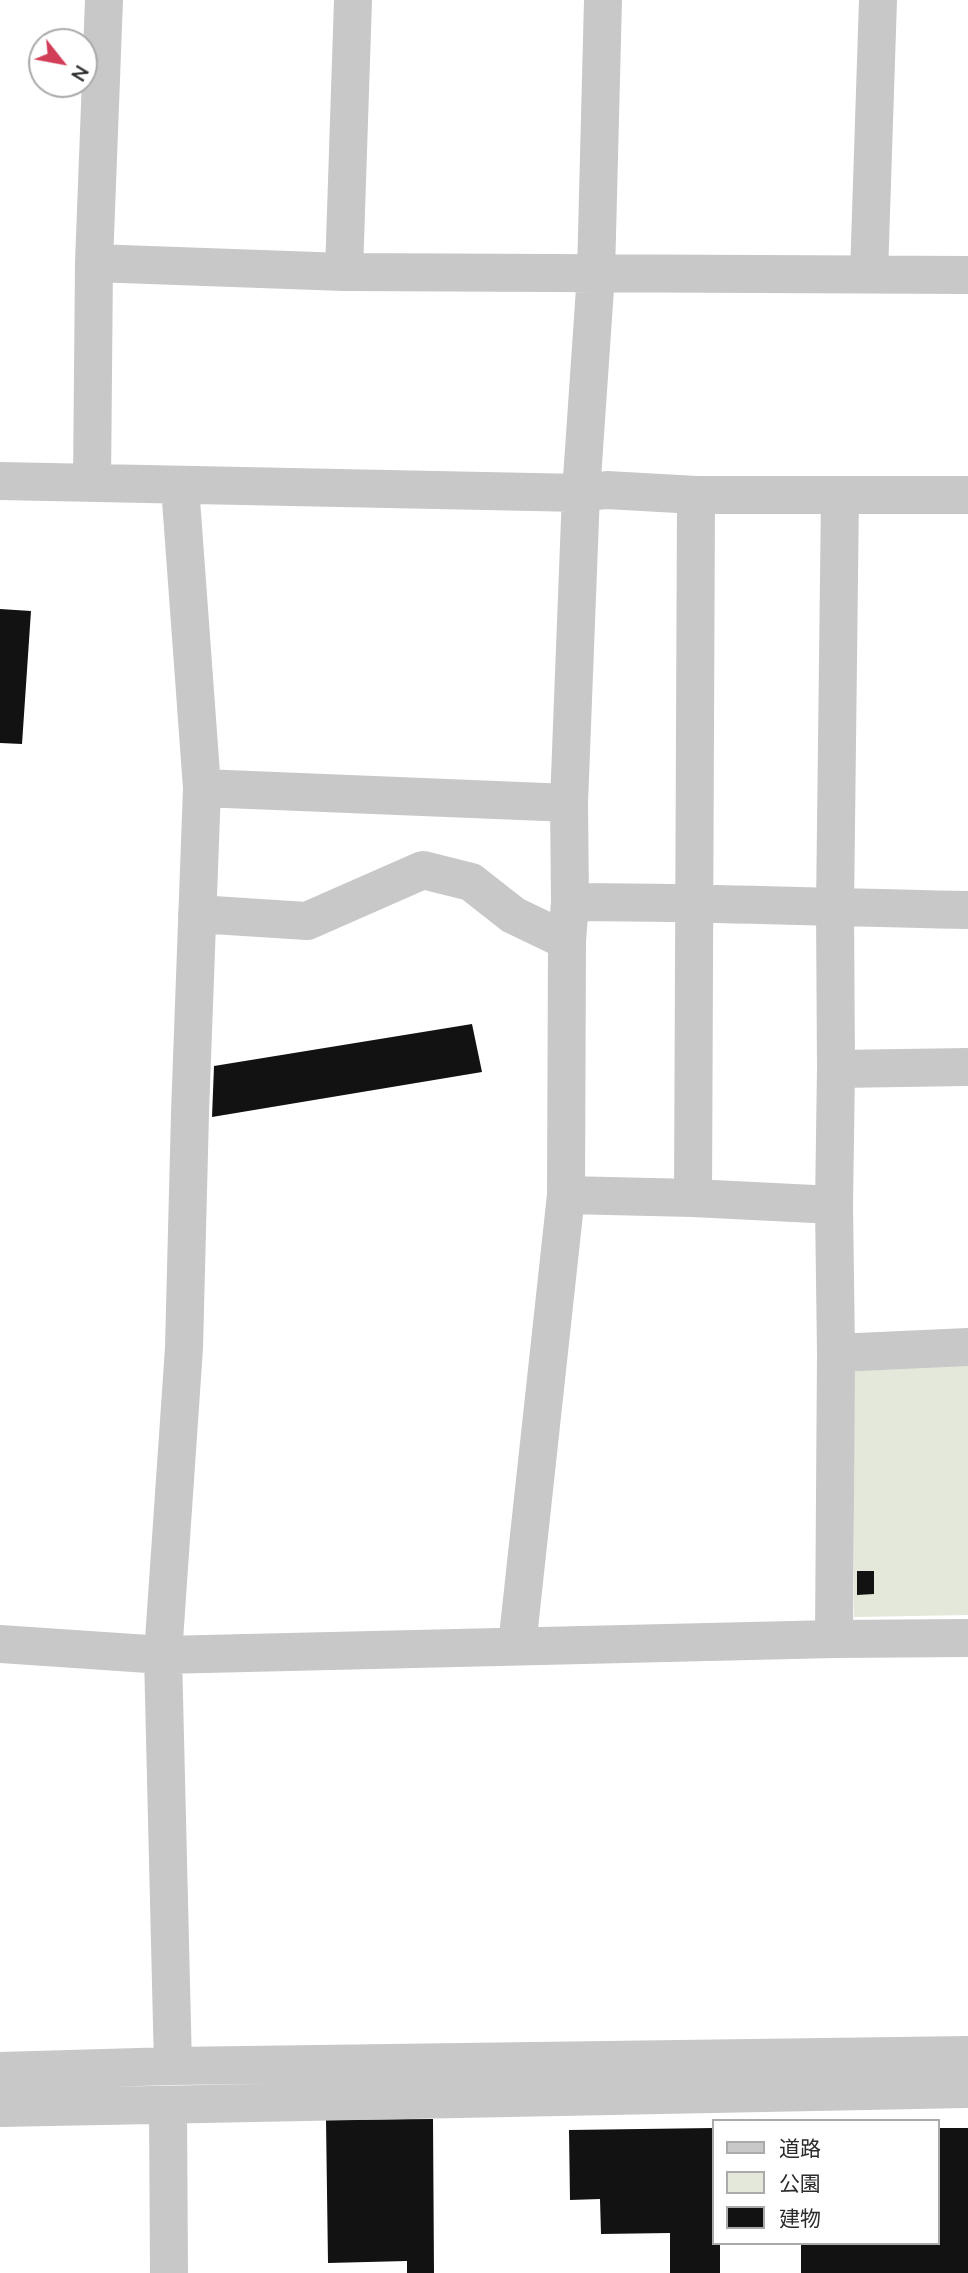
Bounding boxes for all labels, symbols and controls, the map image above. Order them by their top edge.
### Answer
north arrow [28,28,98,98]
text: N [64,60,94,86]
legend [712,2119,940,2245]
text: 道路 [779,2135,821,2163]
text: 公園 [779,2170,821,2198]
text: 建物 [779,2205,821,2233]

